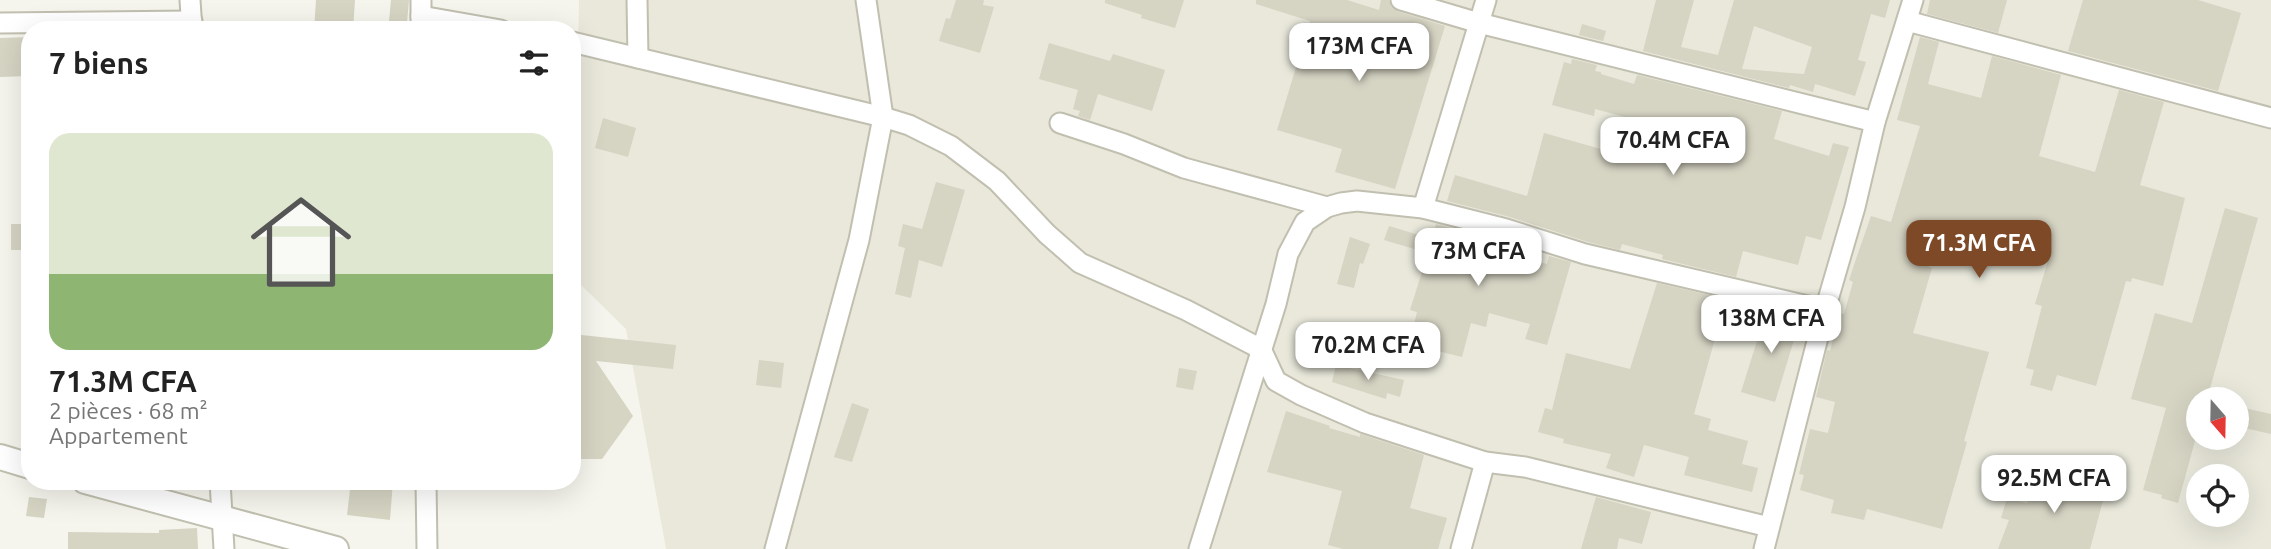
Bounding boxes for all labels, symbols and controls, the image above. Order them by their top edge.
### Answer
pin: 173M CFA [1287,24,1431,83]
text: 173M CFA [1305,33,1413,58]
icon: filters [515,44,553,82]
text: 7 biens [49,46,148,80]
pin: 70.4M CFA [1593,118,1753,177]
text: 70.4M CFA [1616,127,1730,152]
icon: home [238,179,364,305]
pin: 71.3M CFA [1899,220,2059,280]
pin: 73M CFA [1413,229,1543,288]
text: 71.3M CFA [1922,230,2036,255]
text: 73M CFA [1431,238,1525,263]
pin: 138M CFA [1699,296,1843,355]
text: 138M CFA [1717,305,1825,330]
pin: 70.2M CFA [1288,322,1448,382]
text: 70.2M CFA [1311,332,1425,357]
text: 71.3M CFA [49,364,197,398]
north arrow [2186,387,2249,450]
map controls [2186,387,2249,527]
text: 2 pièces · 68 m² [49,398,208,423]
text: Appartement [49,423,188,448]
pin: 92.5M CFA [1974,456,2134,515]
button: locate [2186,464,2249,527]
text: 92.5M CFA [1997,465,2111,490]

